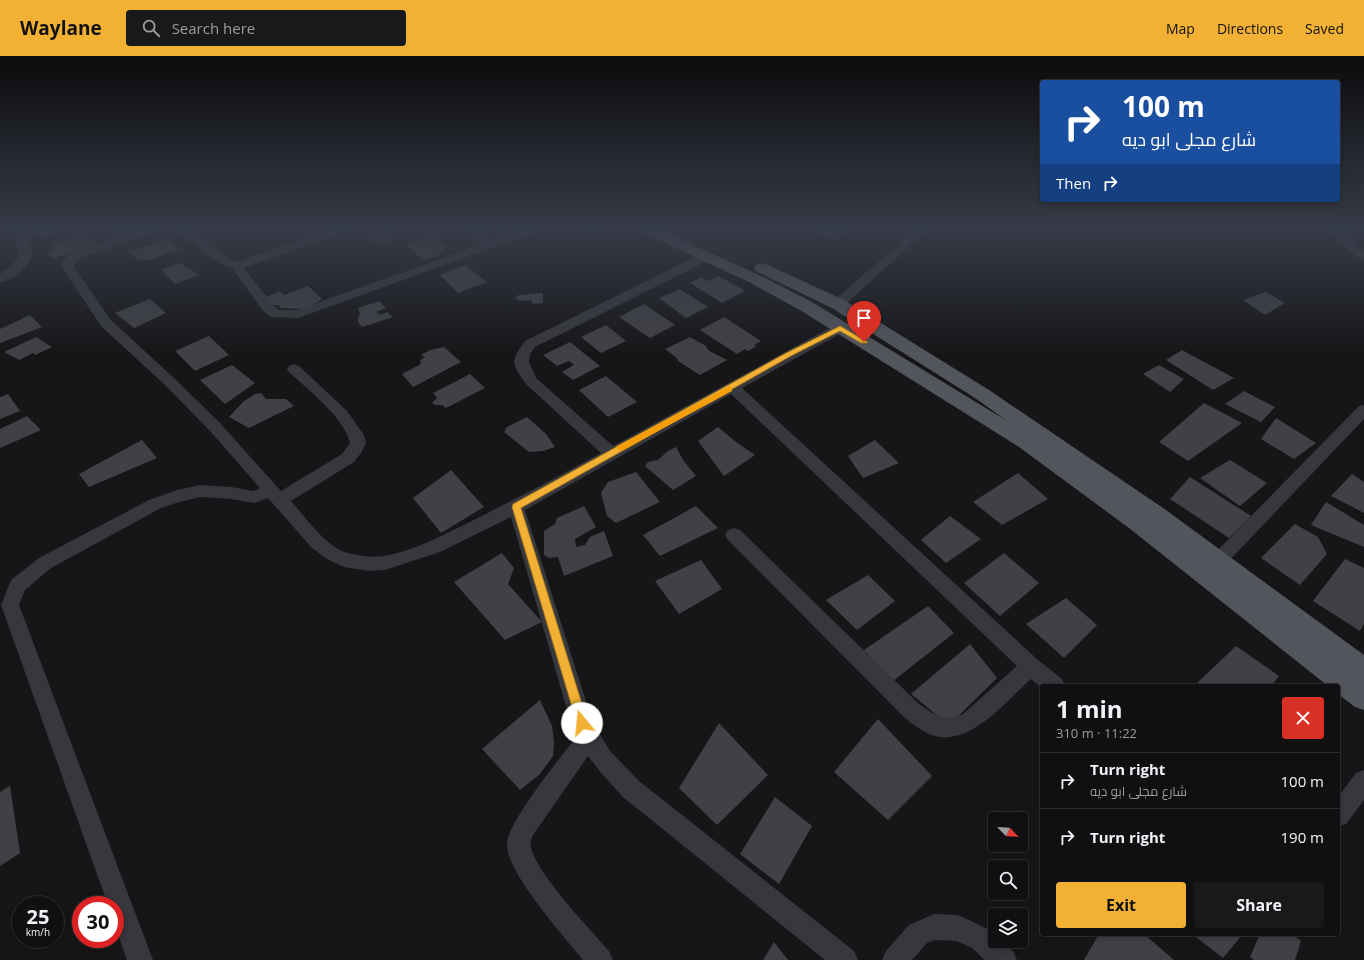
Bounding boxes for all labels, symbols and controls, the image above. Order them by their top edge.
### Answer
search box [126,10,406,46]
text: Waylane [20,15,102,41]
icon: search [140,17,162,39]
text: Search here [172,18,255,38]
text: Map [1166,19,1195,38]
text: Directions [1217,19,1283,38]
text: Saved [1305,19,1344,38]
text: 100 m [1122,87,1205,125]
icon: right [1056,96,1108,148]
text: شارع مجلى ابو ديه [1122,127,1256,151]
icon: right [1099,172,1121,194]
text: Then [1056,173,1091,193]
pin [847,301,881,342]
icon: arrive [853,307,875,329]
text: 1 min [1056,692,1123,725]
button: close [1282,697,1324,739]
position arrow [561,702,603,744]
text: 310 m · 11:22 [1056,724,1137,742]
text: Turn right [1090,759,1165,779]
icon: right [1056,770,1078,792]
text: 100 m [1280,771,1324,791]
text: شارع مجلى ابو ديه [1090,782,1187,800]
north arrow [988,812,1028,852]
map controls [988,812,1028,948]
icon: right [1056,826,1078,848]
text: Turn right [1090,827,1165,847]
text: 190 m [1280,827,1324,847]
button: search [988,860,1028,900]
button: Exit [1056,882,1186,928]
button: Share [1194,882,1324,928]
speed limit sign: 30 [72,896,124,948]
text: 25 [27,903,49,930]
button: layers [988,908,1028,948]
text: km/h [26,925,50,939]

